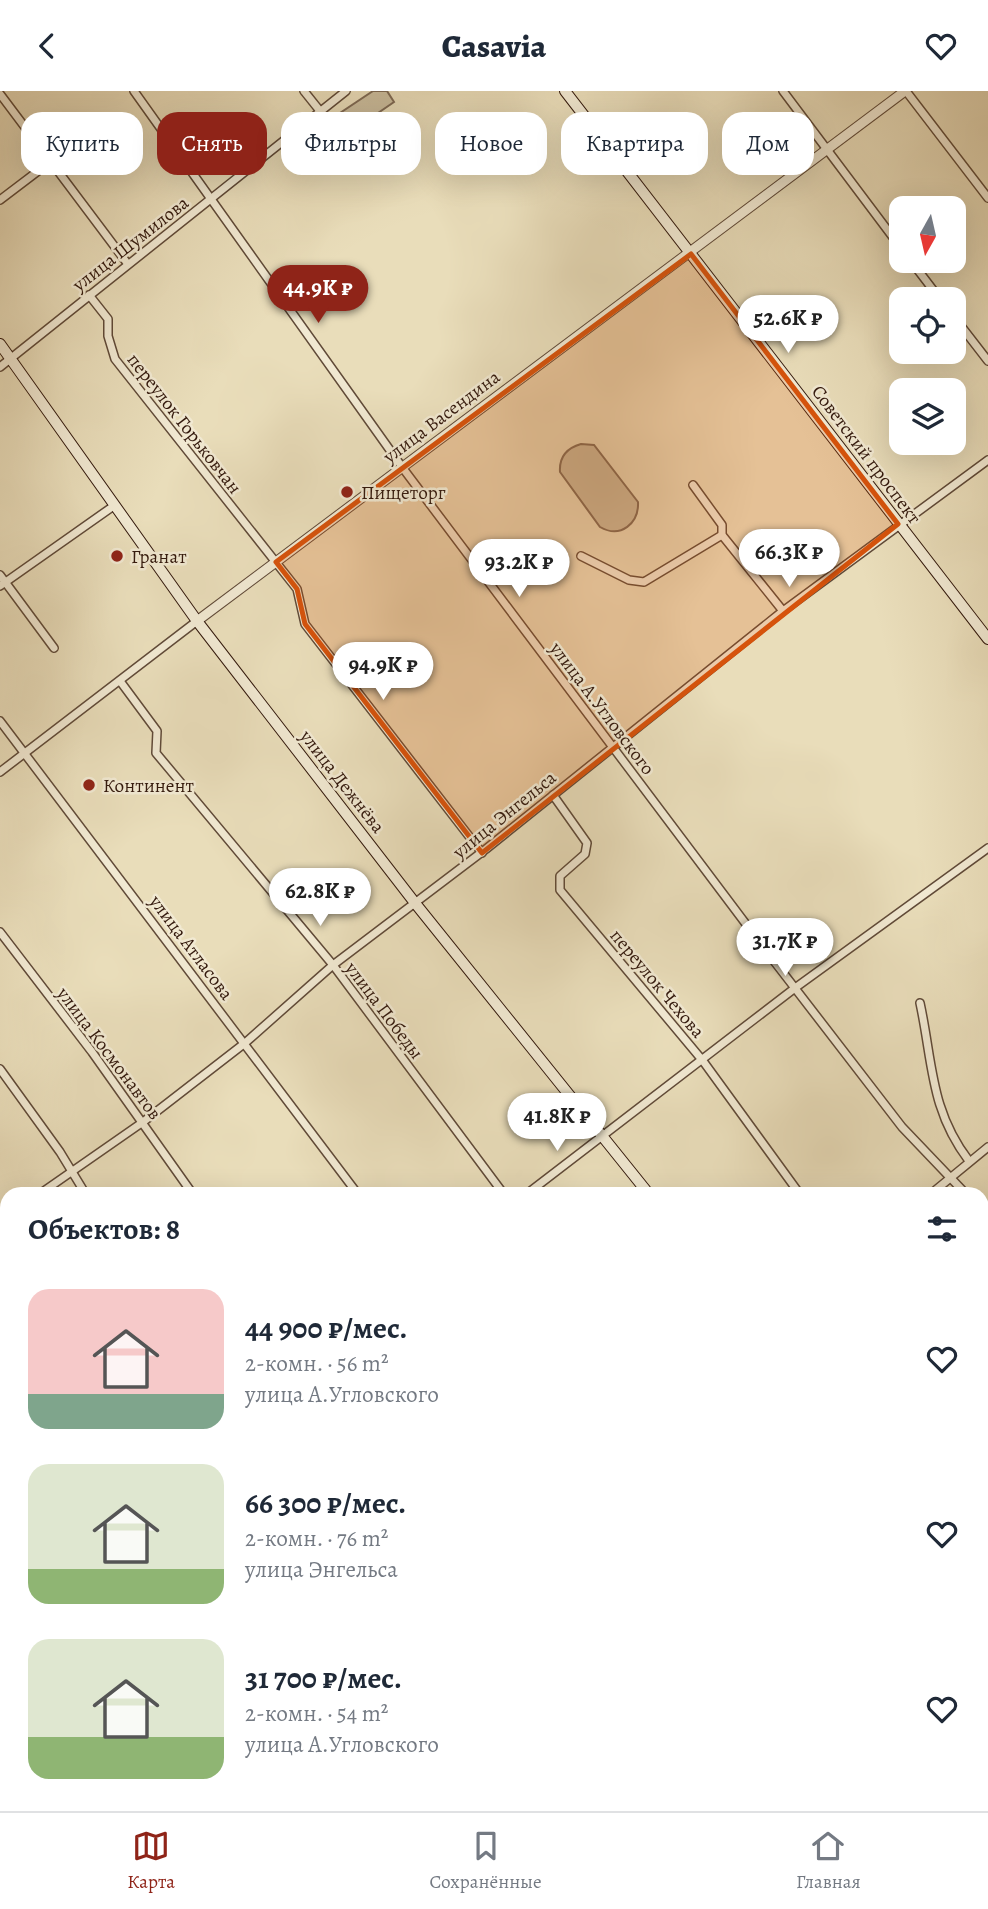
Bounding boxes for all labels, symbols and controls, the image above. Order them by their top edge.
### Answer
text: Casavia [442,24,546,68]
icon: back [28,27,66,65]
icon: heart [922,27,960,65]
chip: Купить [21,112,143,175]
chip: Снять [157,112,267,175]
chip: Фильтры [281,112,421,175]
chip: Новое [435,112,547,175]
chip: Квартира [561,112,708,175]
chip: Дом [722,112,814,175]
street label: улица Шумилова [66,190,194,298]
north arrow [889,196,966,273]
map controls [889,196,966,455]
pin: 44.9K ₽ [253,265,383,325]
text: 44.9K ₽ [283,272,353,303]
button: locate [889,287,966,364]
pin: 52.6K ₽ [723,295,853,355]
text: 52.6K ₽ [754,302,822,333]
street label: переулок Горьковчан [121,348,248,500]
street label: улица Васендина [377,364,506,470]
button: layers [889,378,966,455]
street label: Советский проспект [805,380,927,530]
place label: Пищеторг [361,480,446,506]
marker: Пищеторг [339,484,355,500]
pin: 66.3K ₽ [724,529,854,589]
text: 66.3K ₽ [755,536,823,567]
pin: 93.2K ₽ [454,539,584,599]
place label: Гранат [131,544,187,570]
text: 93.2K ₽ [485,546,553,577]
marker: Гранат [109,548,125,564]
street label: улица А.Угловского [543,636,661,780]
pin: 94.9K ₽ [318,643,448,702]
text: 94.9K ₽ [348,649,418,680]
street label: улица Дежнёва [293,724,391,839]
street label: улица Энгельса [447,765,562,865]
place label: Континент [103,773,195,799]
marker: Континент [81,777,97,793]
pin: 62.8K ₽ [255,869,385,928]
text: 62.8K ₽ [285,875,355,906]
street label: улица Атласова [143,889,239,1006]
pin: 31.7K ₽ [720,919,850,978]
street label: переулок Чехова [604,924,711,1044]
text: 31.7K ₽ [752,925,818,956]
street label: улица Победы [338,956,429,1065]
street label: улица Космонавтов [50,981,168,1125]
pin: 41.8K ₽ [492,1093,622,1153]
text: 41.8K ₽ [523,1100,591,1131]
text: Объектов: 8 [28,1209,180,1249]
icon: filters [923,1210,961,1248]
text: 44 900 ₽/мес. [245,1308,408,1348]
icon: home [84,1317,168,1401]
icon: heart [923,1340,961,1378]
text: 2-комн. · 56 m² [245,1348,389,1379]
text: улица А.Угловского [245,1379,439,1410]
text: 66 300 ₽/мес. [245,1483,406,1523]
icon: home [84,1492,168,1576]
icon: heart [923,1515,961,1553]
text: 2-комн. · 76 m² [245,1523,388,1554]
text: улица Энгельса [245,1554,398,1585]
text: 31 700 ₽/мес. [245,1658,402,1698]
icon: home [84,1667,168,1751]
icon: heart [923,1690,961,1728]
text: 2-комн. · 54 m² [245,1698,388,1729]
text: улица А.Угловского [245,1729,439,1760]
tab: Карта [127,1827,175,1895]
tab: Сохранённые [430,1827,542,1895]
tab: Главная [796,1827,861,1895]

